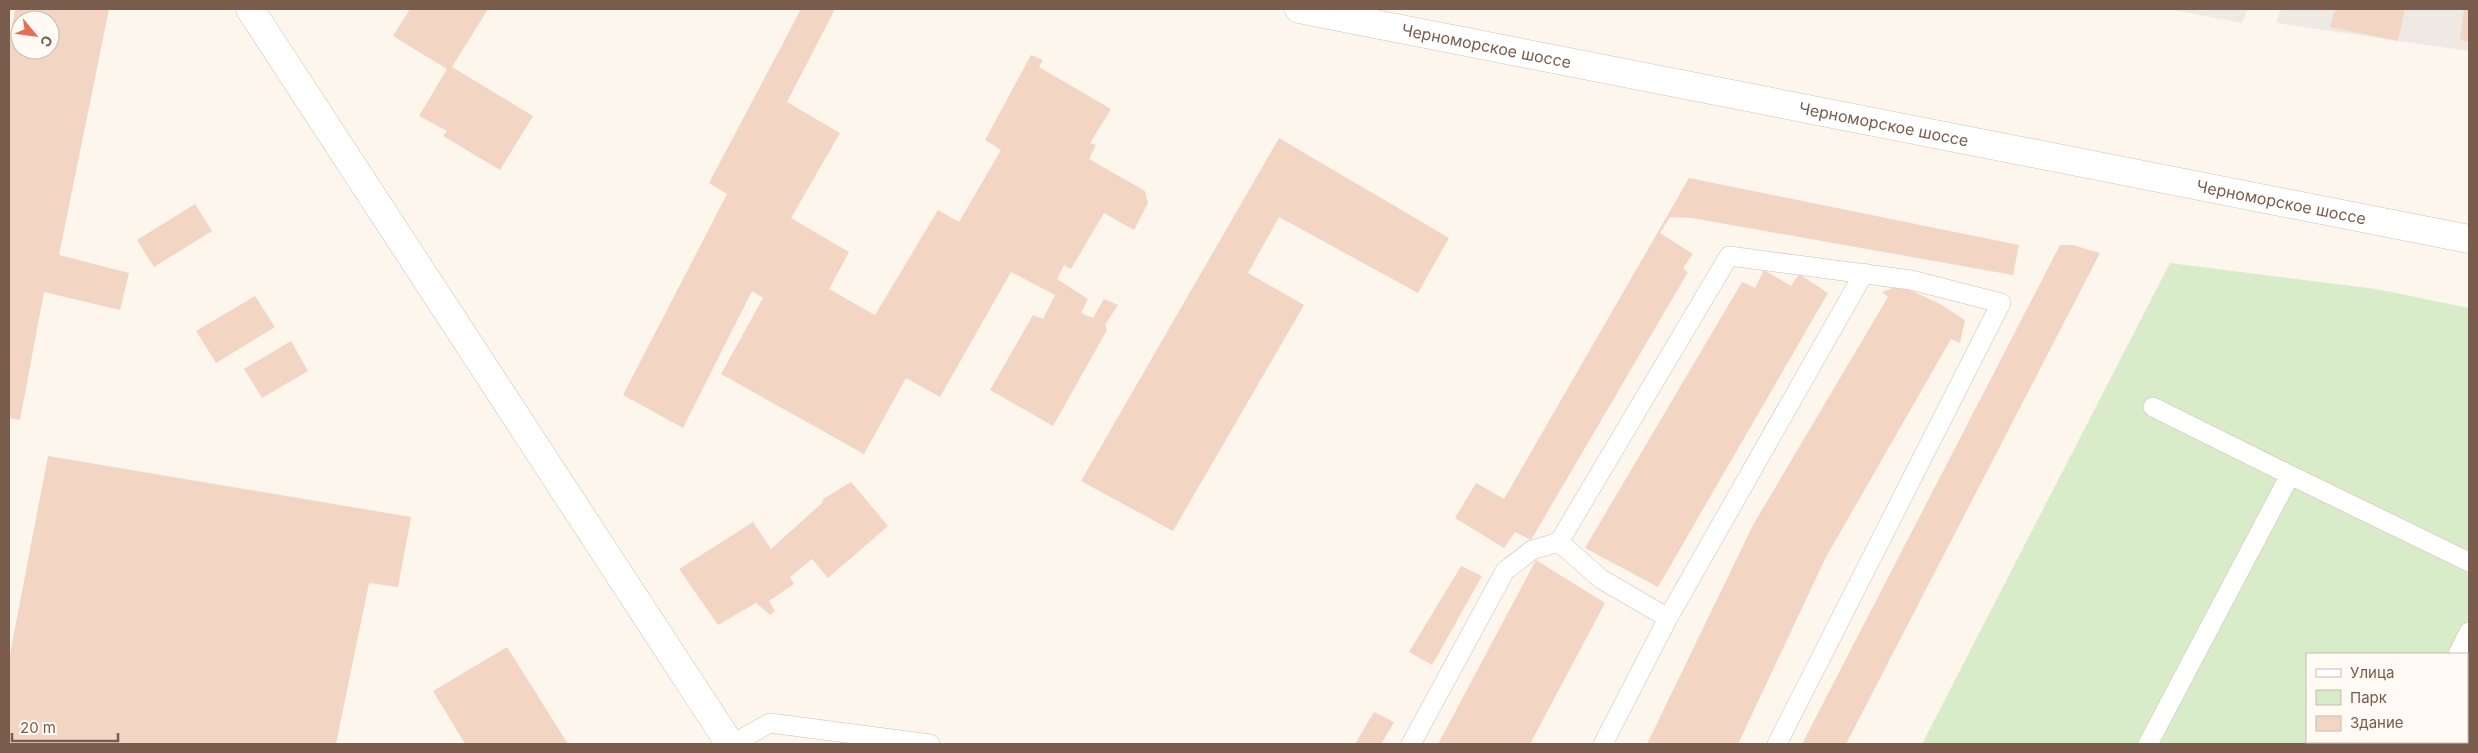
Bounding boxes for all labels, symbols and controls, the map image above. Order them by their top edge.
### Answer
north arrow [10,10,60,60]
street label: Черноморское шоссе [1400,19,1573,72]
text: С [37,33,57,50]
street label: Черноморское шоссе [1797,98,1970,150]
street label: Черноморское шоссе [2195,176,2368,229]
legend [2306,653,2468,743]
text: Улица [2350,663,2394,682]
text: Парк [2350,688,2387,707]
scale bar [12,710,119,742]
text: Здание [2350,713,2404,732]
text: 20 m [20,718,56,737]

